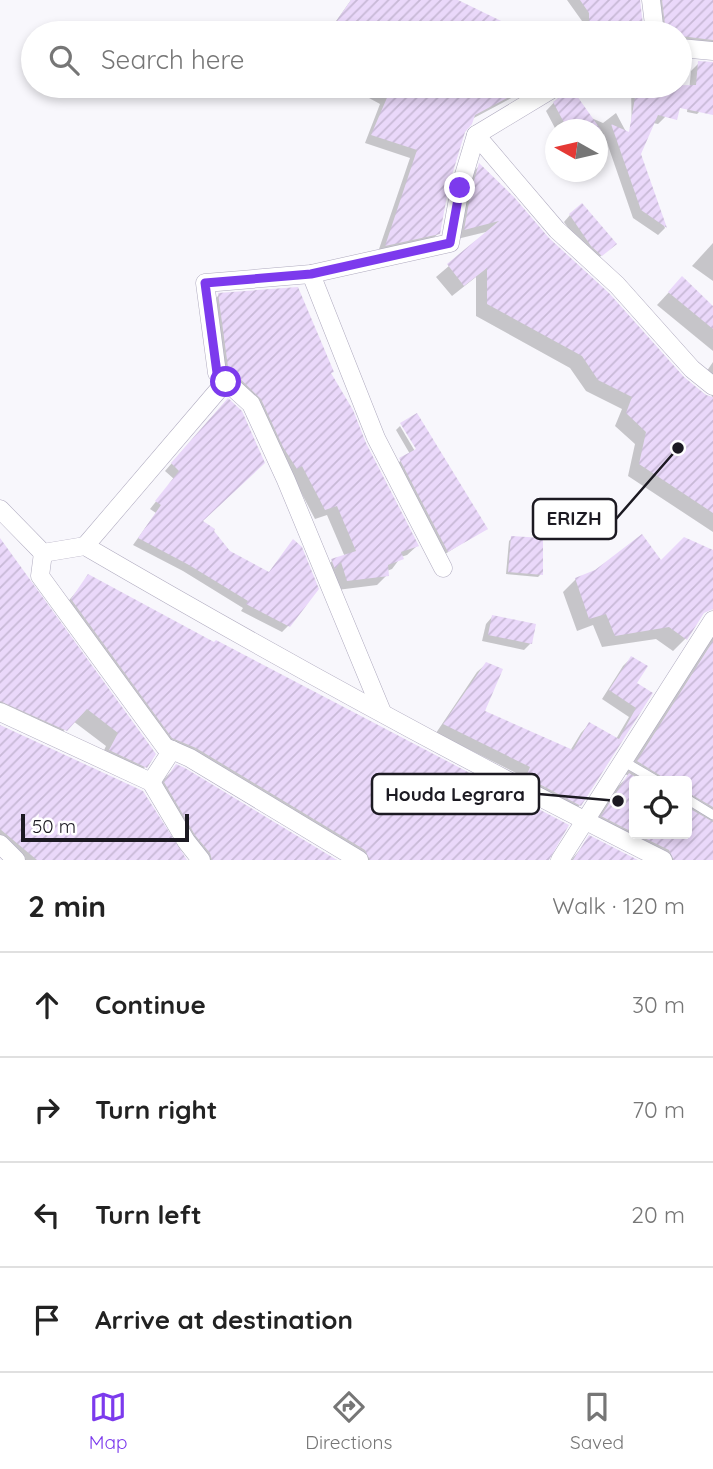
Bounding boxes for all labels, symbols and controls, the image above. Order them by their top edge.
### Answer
search box [21,21,692,98]
icon: search [45,41,83,79]
text: Search here [101,43,245,76]
north arrow [545,119,608,182]
route end [444,172,475,203]
route start [210,366,241,397]
callout: ERIZH [533,499,616,539]
text: ERIZH [546,506,602,530]
callout: Houda Legrara [372,774,539,814]
map controls [629,776,692,839]
button: locate [629,776,692,839]
text: Houda Legrara [385,782,525,806]
scale bar [21,811,189,843]
text: 50 m [32,814,76,838]
text: 2 min [28,887,106,925]
text: Walk · 120 m [552,891,685,920]
icon: ahead [28,986,66,1024]
text: Continue [95,988,206,1021]
text: 30 m [632,990,685,1019]
icon: right [28,1091,66,1129]
text: Turn right [95,1093,217,1126]
text: 70 m [632,1095,685,1124]
icon: left [28,1196,66,1234]
text: Turn left [95,1198,202,1231]
text: 20 m [631,1200,685,1229]
icon: arrive [28,1301,66,1339]
text: Arrive at destination [95,1303,353,1336]
tab: Map [89,1388,128,1454]
tab: Directions [305,1388,392,1454]
tab: Saved [570,1388,624,1454]

